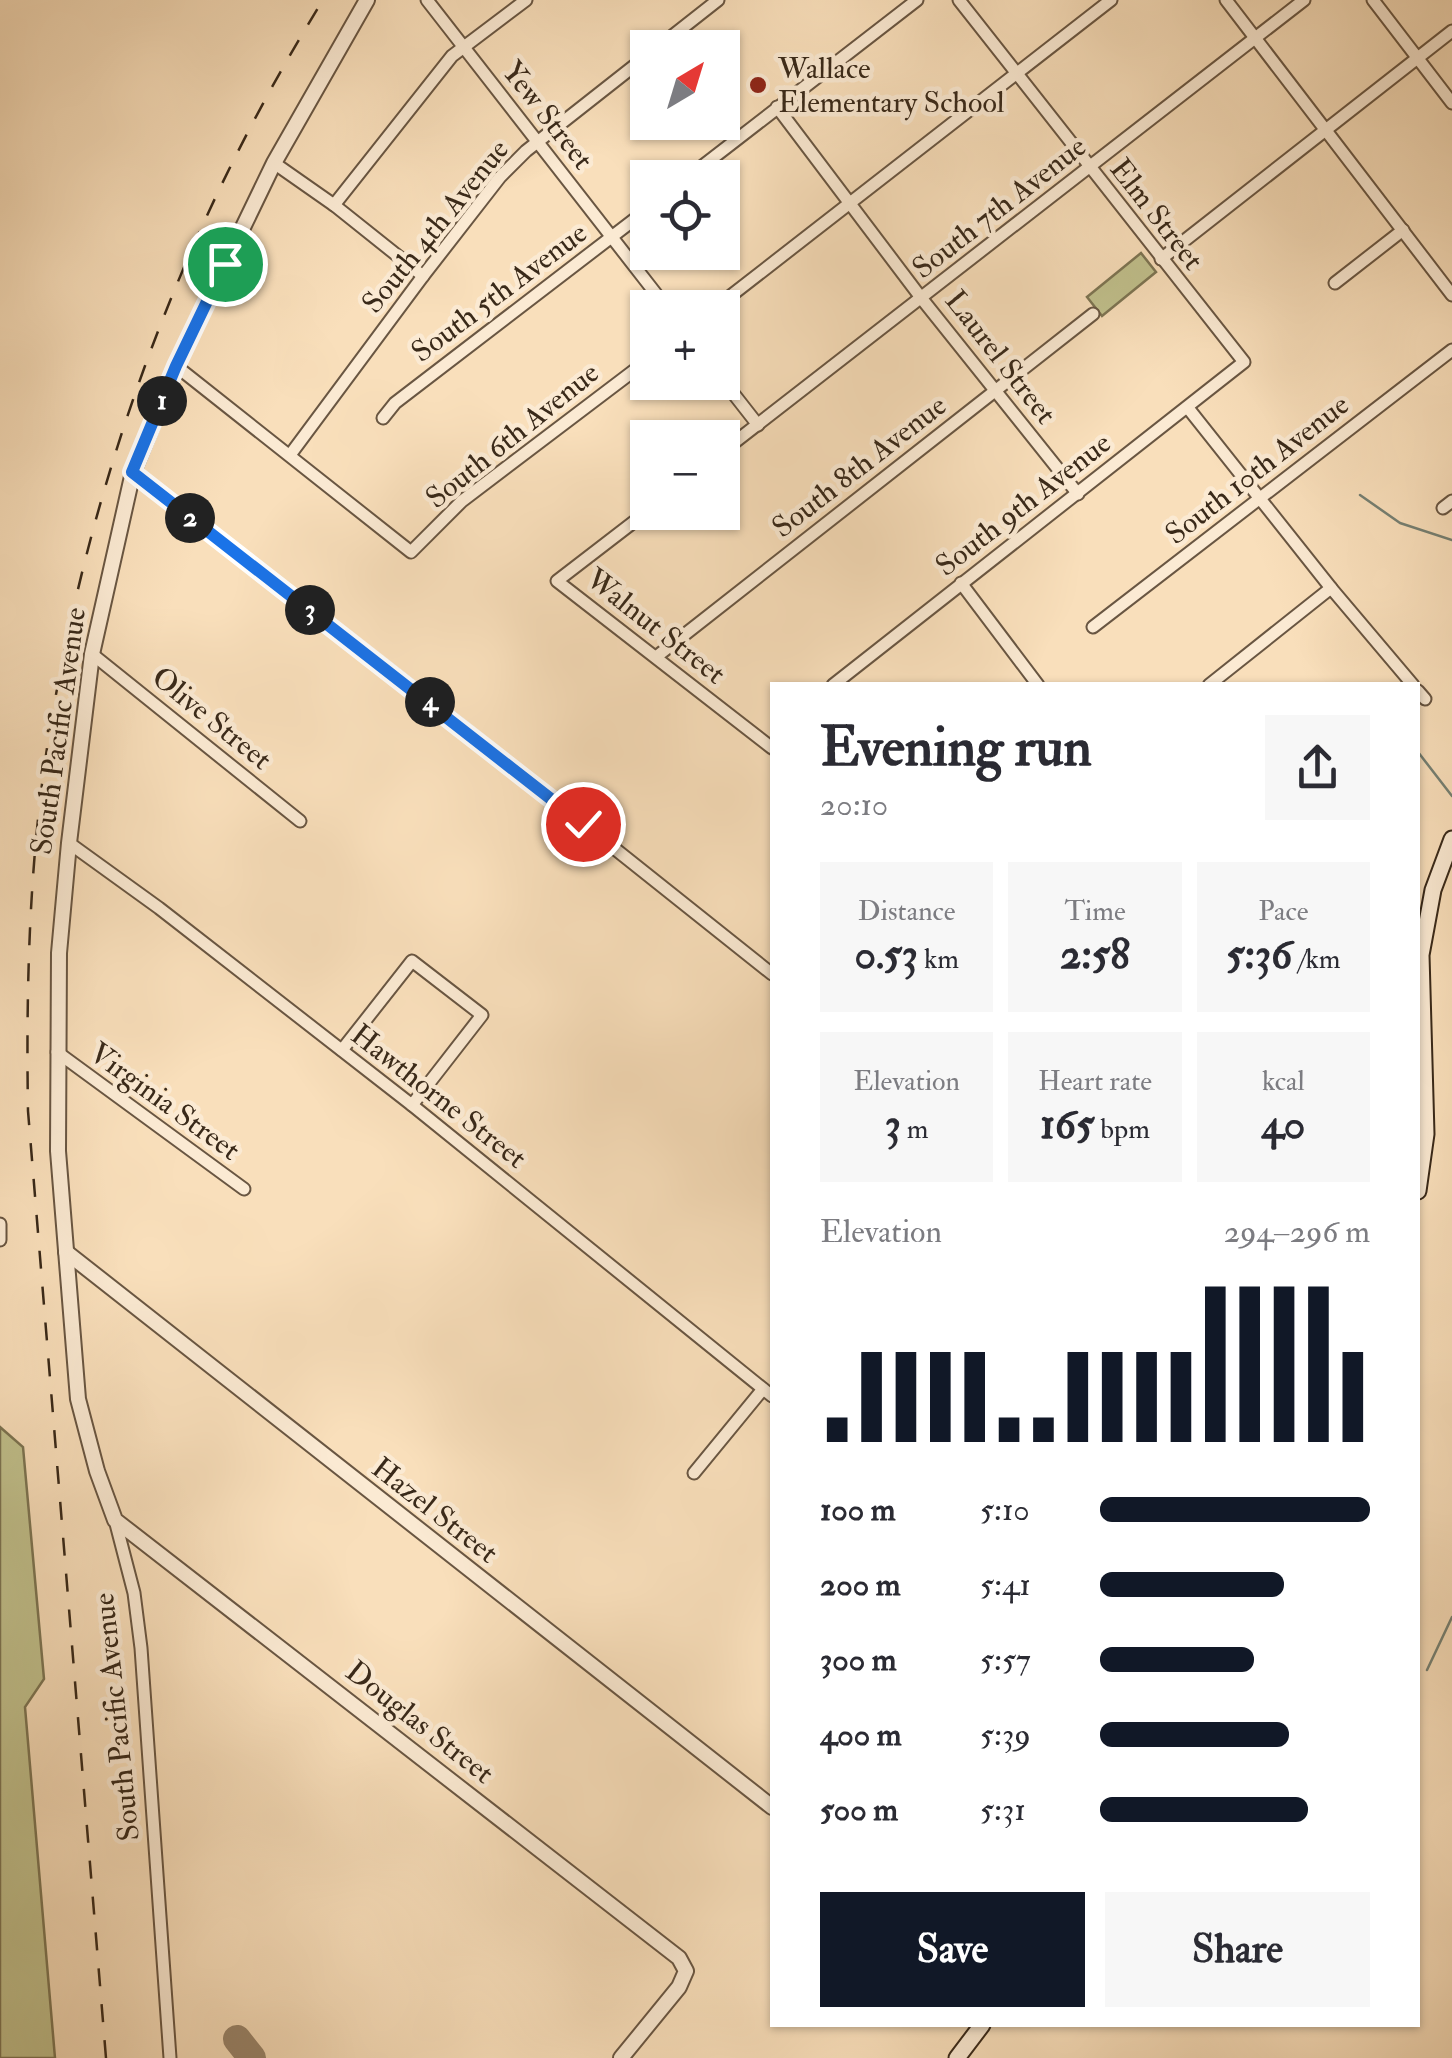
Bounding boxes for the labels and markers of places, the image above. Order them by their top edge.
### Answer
place label: Wallace Elementary School [777,50,1005,121]
marker: Wallace Elementary School [747,74,769,96]
pin [183,222,268,307]
pin: 1 [137,376,187,426]
pin: 2 [165,493,215,543]
pin: 3 [285,585,335,635]
pin: 4 [405,677,455,727]
pin [541,782,626,867]

